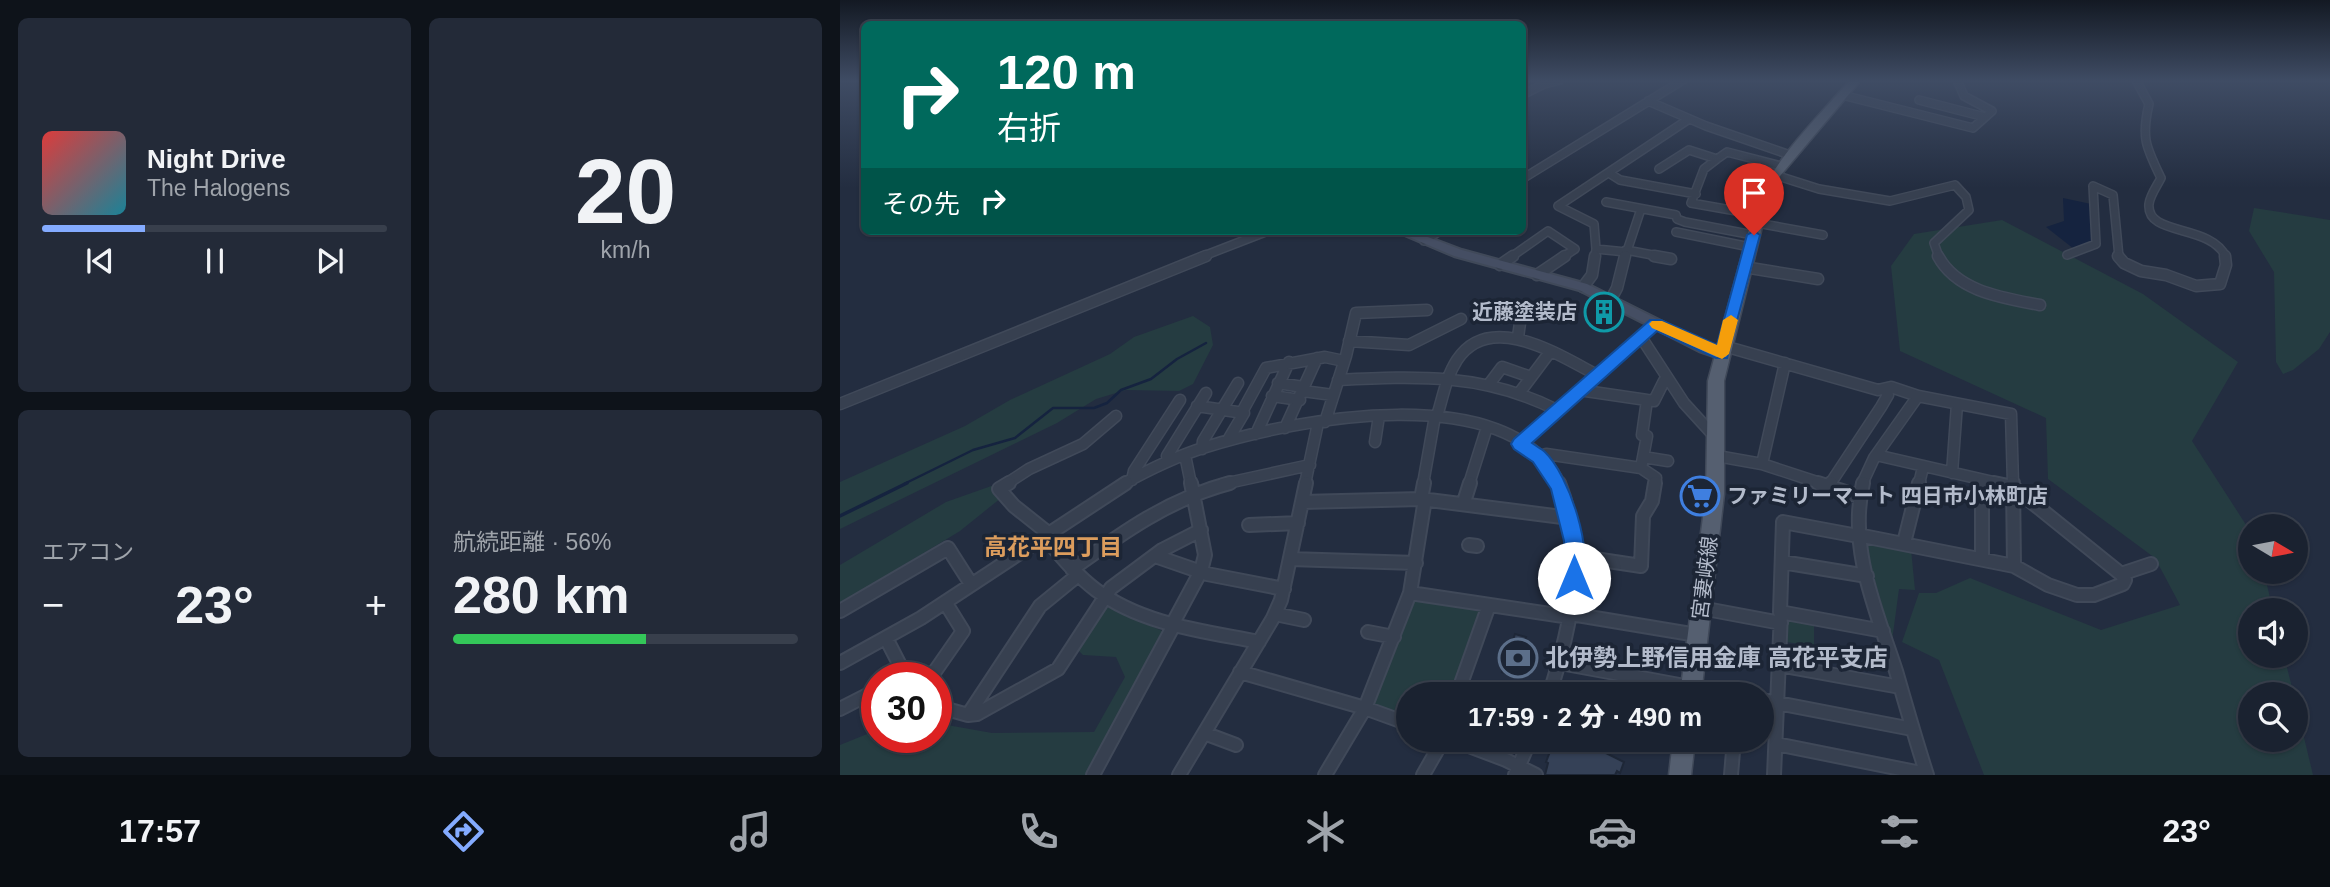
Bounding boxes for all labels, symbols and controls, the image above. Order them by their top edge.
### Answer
text: 120 m [997,45,1136,99]
icon: right [882,49,973,140]
text: 右折 [997,110,1061,146]
text: 20 [575,141,676,242]
text: Night Drive [147,144,286,174]
pin [1724,163,1784,235]
icon: arrive [1735,174,1773,212]
text: The Halogens [147,175,290,201]
icon: right [974,182,1012,220]
text: その先 [882,189,960,219]
text: km/h [601,237,650,263]
icon: previous [81,242,119,280]
icon: pause [196,242,234,280]
icon: next [311,242,349,280]
building icon: 近藤塗装店 [1583,291,1625,333]
place label: 近藤塗装店 [1472,300,1577,323]
supermarket icon: ファミリーマート 四日市小林町店 [1679,475,1721,517]
place label: ファミリーマート 四日市小林町店 [1727,484,2048,507]
north arrow [2238,514,2308,584]
map controls [2238,514,2308,752]
text: 航続距離 · 56% [453,529,611,555]
district label: 高花平四丁目 [984,534,1122,560]
street label: 宮妻峡線 [1688,535,1721,621]
text: エアコン [42,539,134,565]
position arrow [1537,541,1611,615]
text: 280 km [453,566,629,624]
text: 23° [175,576,254,634]
text: − [42,584,64,626]
text: + [365,584,387,626]
button: sound [2238,598,2308,668]
bank icon: 北伊勢上野信用金庫 高花平支店 [1497,637,1539,679]
place label: 北伊勢上野信用金庫 高花平支店 [1545,644,1888,671]
speed limit sign: 30 [861,662,952,753]
button: search [2238,682,2308,752]
text: 17:59 · 2 分 · 490 m [1468,702,1702,732]
icon: directions [439,807,488,856]
icon: music [726,807,775,856]
icon: phone [1014,807,1063,856]
icon: climate [1301,807,1350,856]
icon: car [1588,807,1637,856]
icon: filters [1875,807,1924,856]
text: 17:57 [119,813,201,849]
text: 23° [2162,813,2211,849]

